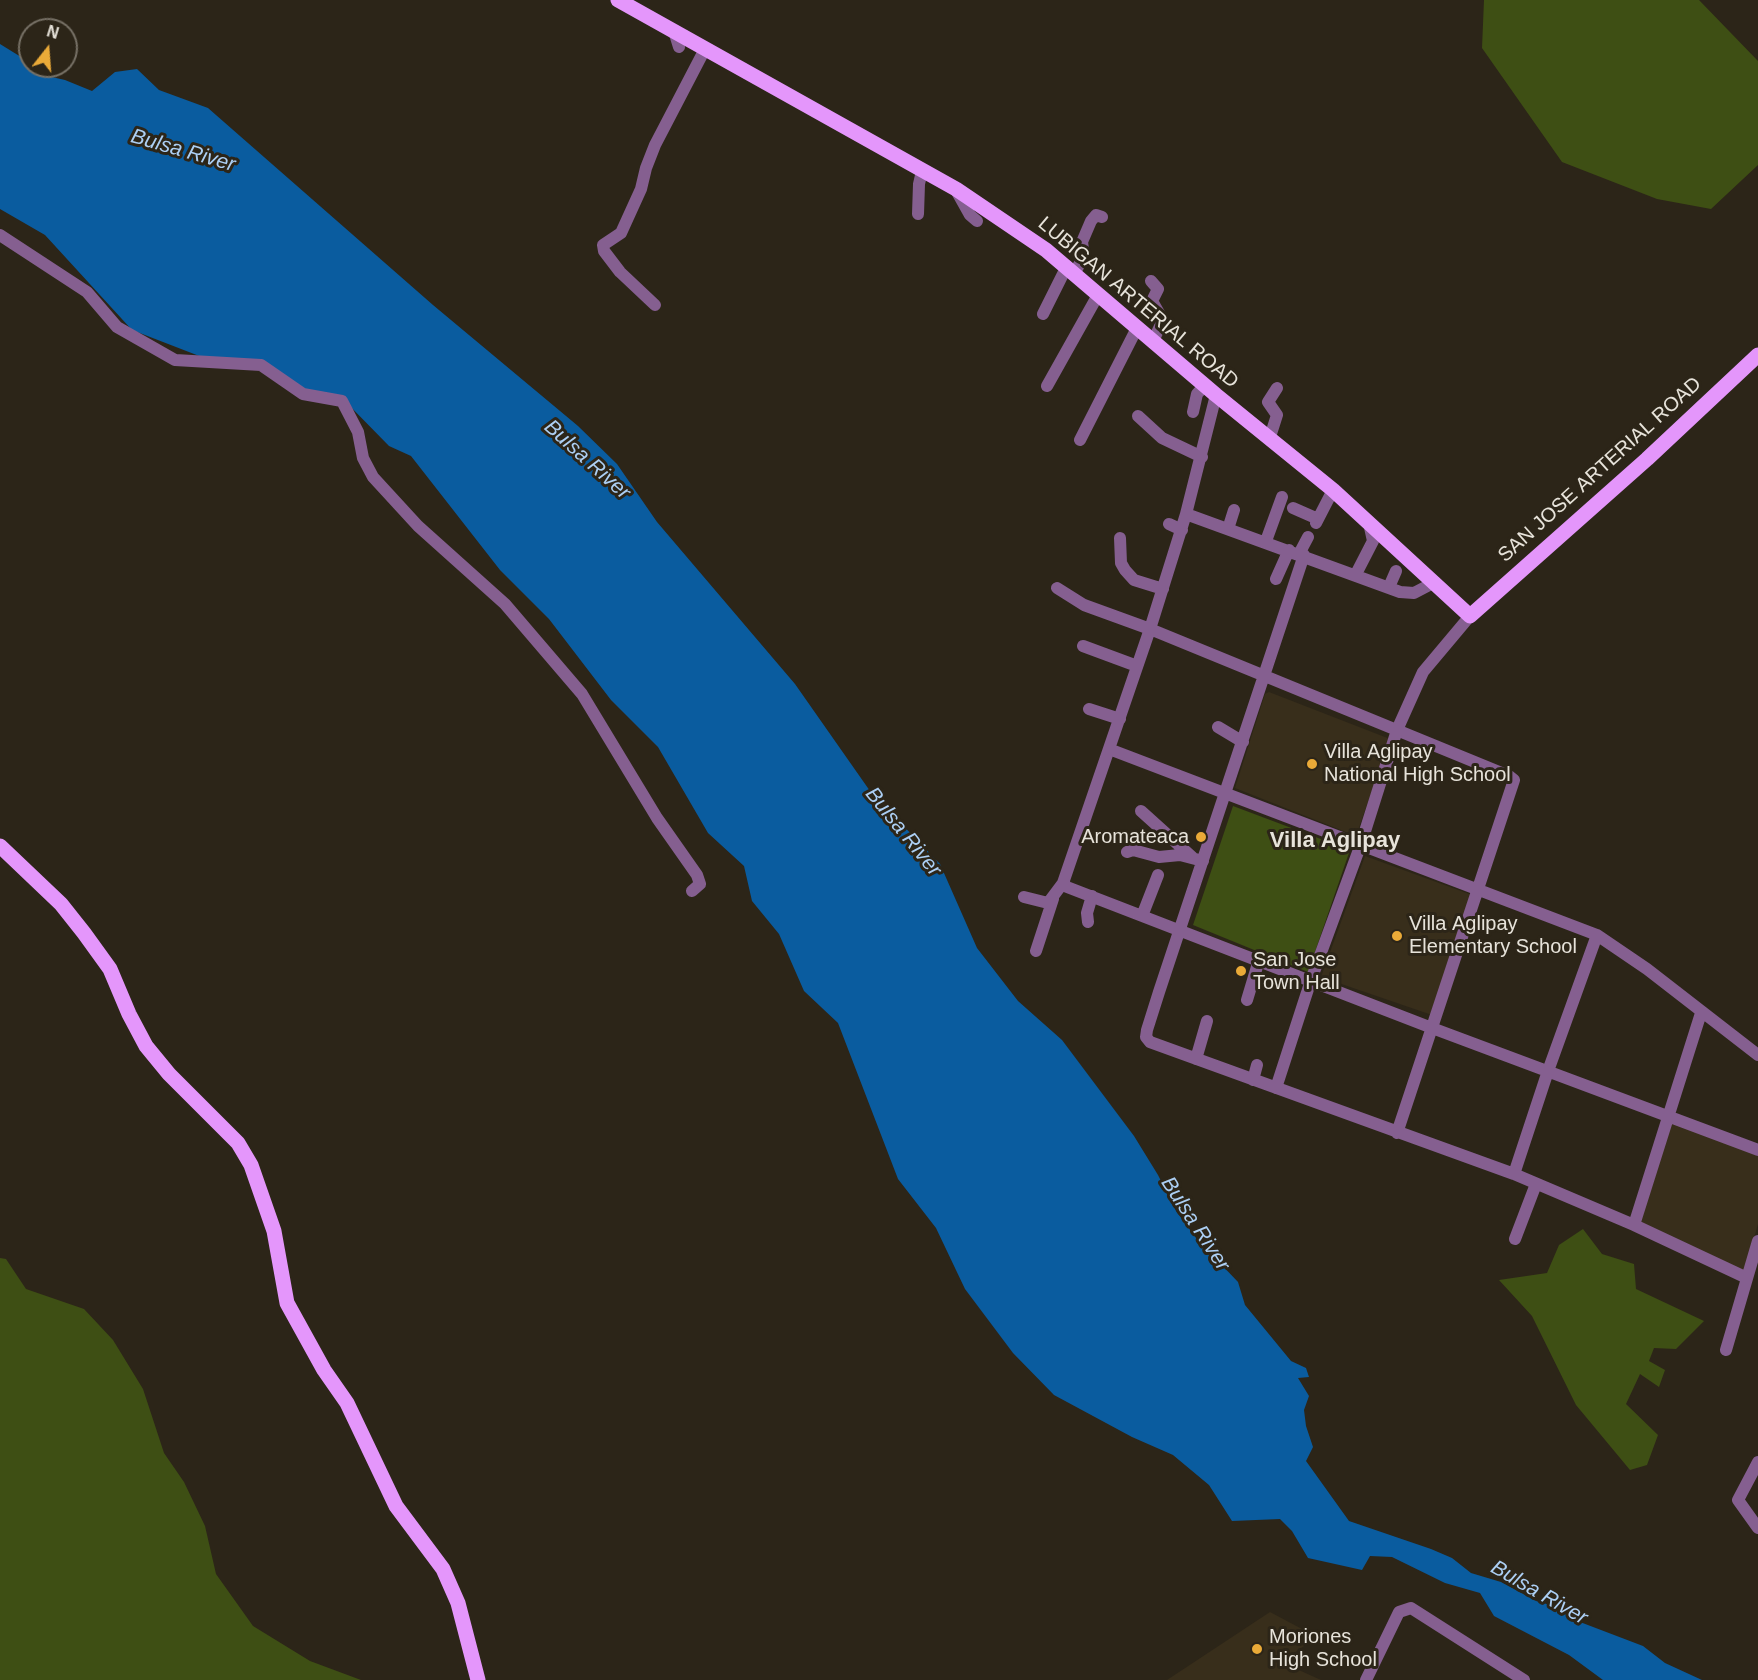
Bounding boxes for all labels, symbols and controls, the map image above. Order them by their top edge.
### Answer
north arrow [18,18,78,78]
text: N [45,22,61,42]
water label: Bulsa River [128,124,238,178]
street label: LUBIGAN ARTERIAL ROAD [1033,212,1243,394]
street label: SAN JOSE ARTERIAL ROAD [1493,372,1707,568]
water label: Bulsa River [539,415,635,505]
place label: Villa Aglipay National High School [1324,740,1511,787]
marker: Villa Aglipay National High School [1305,757,1319,771]
water label: Bulsa River [859,782,947,882]
place label: Aromateaca [1081,825,1189,849]
district label: Villa Aglipay [1270,828,1400,854]
marker: Aromateaca [1194,830,1208,844]
place label: Villa Aglipay Elementary School [1409,912,1577,959]
marker: Villa Aglipay Elementary School [1390,929,1404,943]
place label: San Jose Town Hall [1253,948,1340,995]
marker: San Jose Town Hall [1234,964,1248,978]
water label: Bulsa River [1155,1172,1235,1276]
water label: Bulsa River [1486,1555,1592,1631]
place label: Moriones High School [1269,1625,1377,1672]
marker: Moriones High School [1250,1642,1264,1656]

